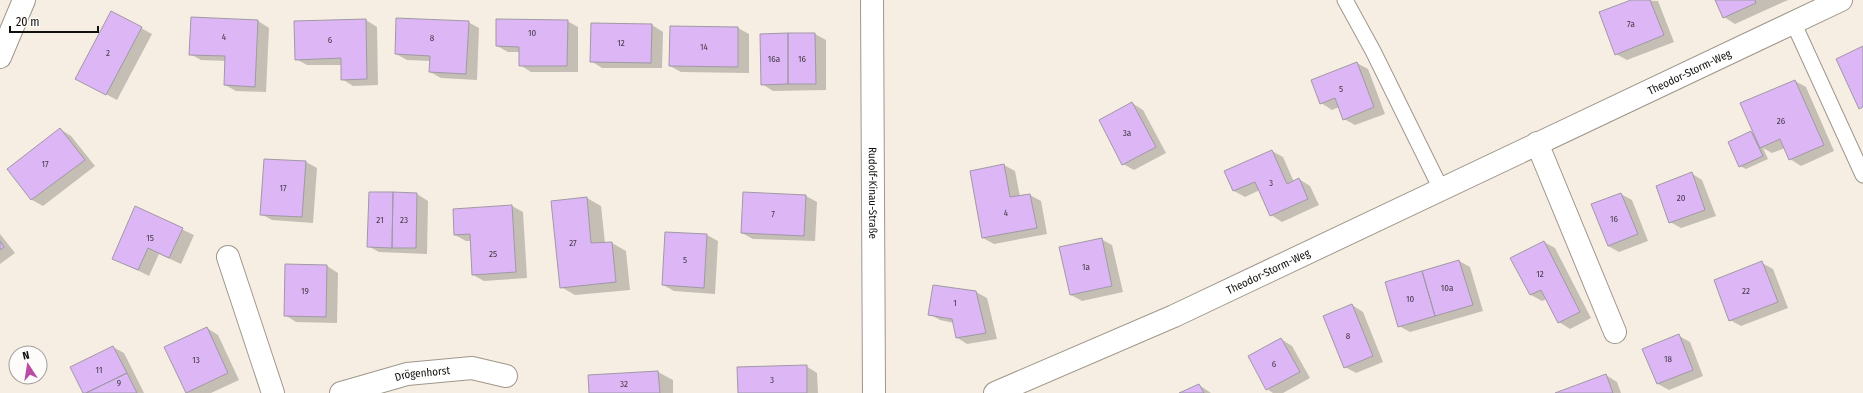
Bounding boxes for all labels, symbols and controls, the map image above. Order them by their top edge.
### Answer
scale bar [10,8,98,34]
text: 20 m [16,15,40,29]
house number: 7a [1627,19,1635,29]
house number: 10 [528,28,536,38]
house number: 4 [222,32,227,42]
house number: 8 [430,33,435,43]
house number: 6 [328,35,333,45]
house number: 12 [617,38,625,48]
house number: 14 [700,42,709,52]
street label: Theodor-Storm-Weg [1646,47,1734,98]
house number: 2 [106,48,110,58]
house number: 16a [768,54,781,64]
house number: 16 [798,54,807,64]
house number: 5 [1339,84,1343,94]
house number: 26 [1777,116,1786,126]
house number: 3a [1123,128,1132,138]
street label: Rudolf-Kinau-Straße [866,147,879,239]
house number: 17 [41,159,49,169]
house number: 3 [1269,178,1273,188]
house number: 17 [279,183,287,193]
house number: 20 [1677,193,1686,203]
house number: 4 [1004,208,1009,218]
house number: 7 [771,209,775,219]
house number: 16 [1610,214,1619,224]
house number: 21 [376,215,384,225]
house number: 23 [400,215,408,225]
house number: 15 [146,233,154,243]
house number: 27 [569,238,577,248]
street label: Theodor-Storm-Weg [1225,246,1313,297]
house number: 25 [489,249,497,259]
house number: 5 [683,255,687,265]
house number: 1a [1082,262,1091,272]
house number: 12 [1536,269,1544,279]
house number: 10a [1441,283,1454,293]
house number: 19 [301,286,309,296]
house number: 22 [1742,286,1750,296]
house number: 10 [1406,294,1414,304]
house number: 1 [953,298,957,308]
house number: 8 [1346,331,1351,341]
north arrow [8,345,48,385]
text: N [21,349,31,363]
house number: 18 [1664,354,1673,364]
house number: 13 [192,355,200,365]
house number: 6 [1272,359,1277,369]
street label: Drögenhorst [393,364,451,384]
house number: 11 [96,365,102,375]
house number: 3 [770,375,774,385]
house number: 9 [117,378,121,388]
house number: 32 [620,379,628,389]

